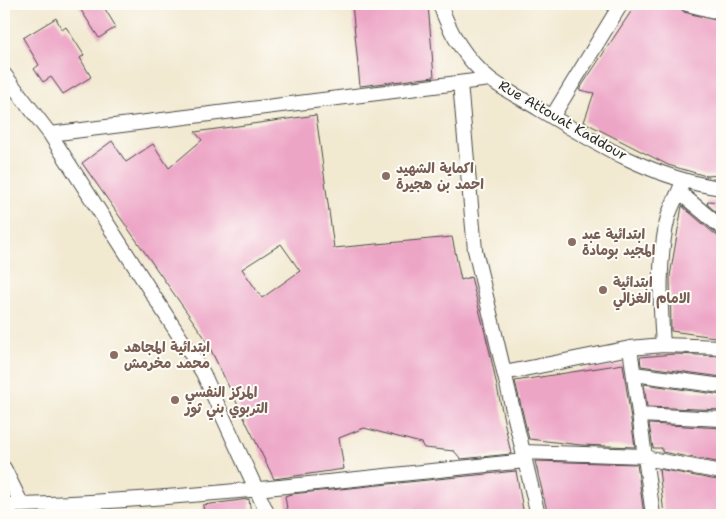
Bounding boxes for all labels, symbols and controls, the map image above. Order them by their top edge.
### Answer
street label: Rue Attouat Kaddour [496,76,631,164]
place label: اكماية الشهيد احمد بن هجيرة [396,159,484,193]
marker: اكماية الشهيد احمد بن هجيرة [380,170,392,182]
place label: ابتدائية عبد المجيد بومادة [582,225,656,260]
marker: ابتدائية عبد المجيد بومادة [566,236,578,248]
place label: ابتدائية الامام الغزالي [613,273,690,311]
marker: ابتدائية الامام الغزالي [597,284,609,296]
place label: ابتدائية المجاهد محمد مخرمش [124,338,210,372]
marker: ابتدائية المجاهد محمد مخرمش [108,349,120,361]
place label: المركز النفسي التربوي بني ثور [183,383,268,421]
marker: المركز النفسي التربوي بني ثور [169,394,181,406]

